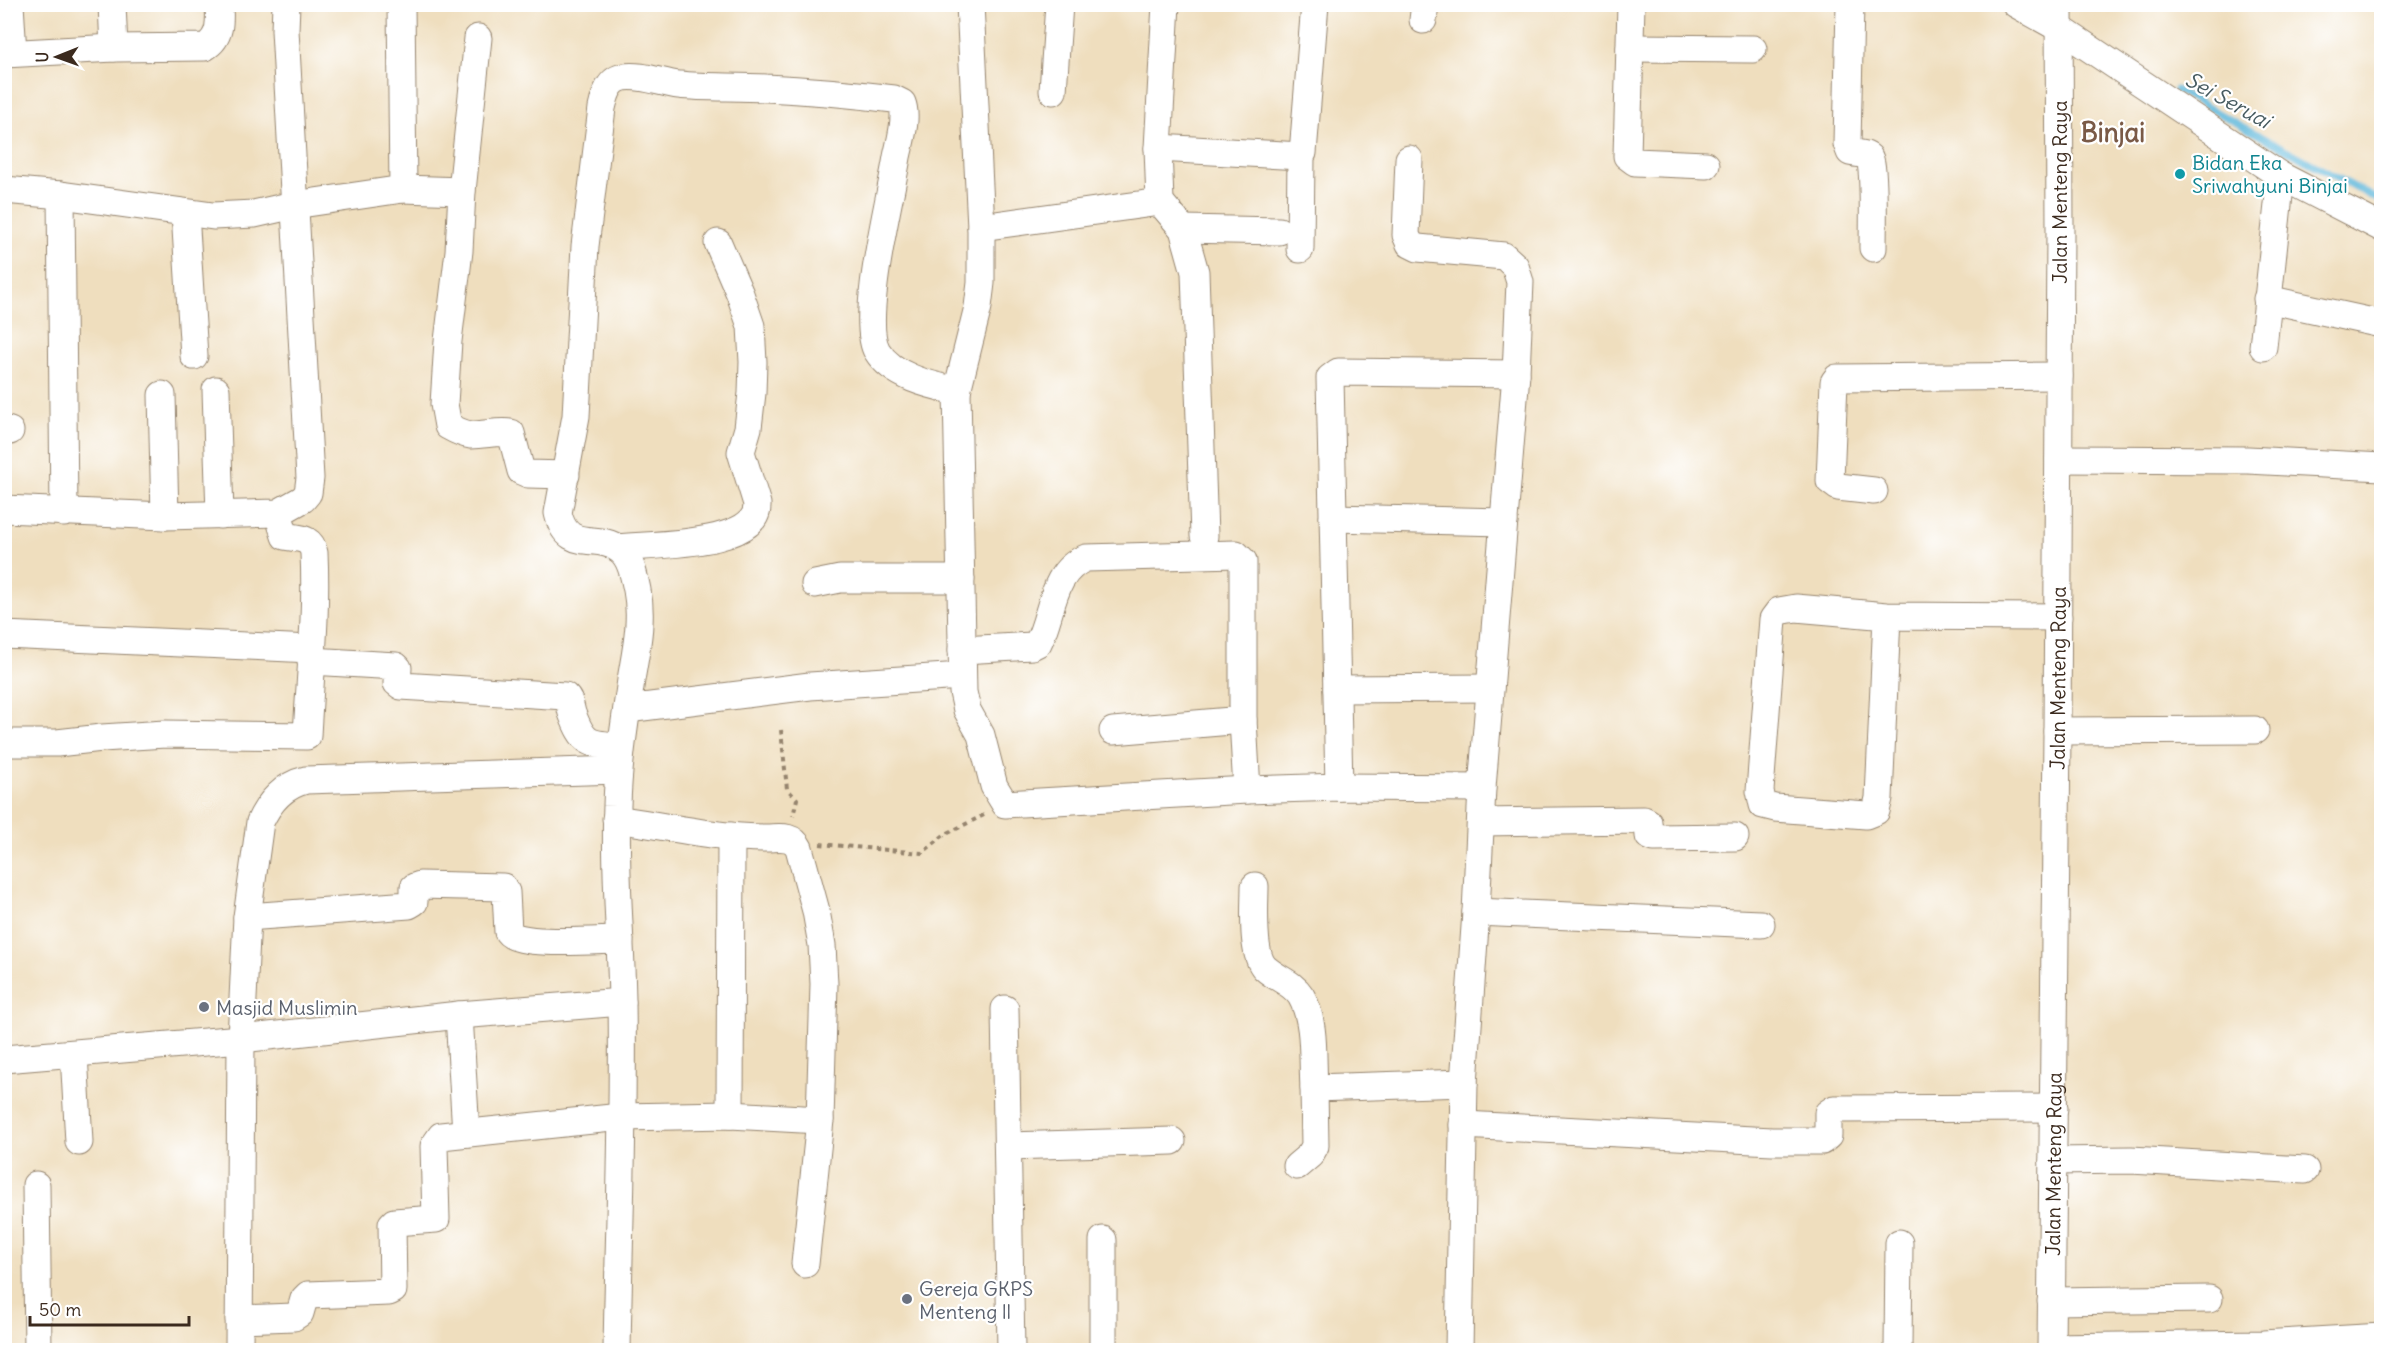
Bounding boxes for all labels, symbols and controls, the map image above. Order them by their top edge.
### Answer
north arrow [27,27,87,87]
text: U [32,52,52,63]
water label: Sei Seruai [2181,66,2277,135]
street label: Jalan Menteng Raya [2047,100,2072,284]
district label: Binjai [2081,116,2145,149]
place label: Bidan Eka Sriwahyuni Binjai [2192,150,2348,198]
marker: Bidan Eka Sriwahyuni Binjai [2173,167,2187,181]
street label: Jalan Menteng Raya [2044,586,2070,770]
place label: Masjid Muslimin [216,995,358,1020]
marker: Masjid Muslimin [197,1000,211,1014]
street label: Jalan Menteng Raya [2039,1072,2066,1256]
place label: Gereja GKPS Menteng ll [919,1276,1033,1324]
scale bar [30,1289,189,1327]
marker: Gereja GKPS Menteng ll [900,1292,914,1306]
text: 50 m [39,1298,81,1321]

